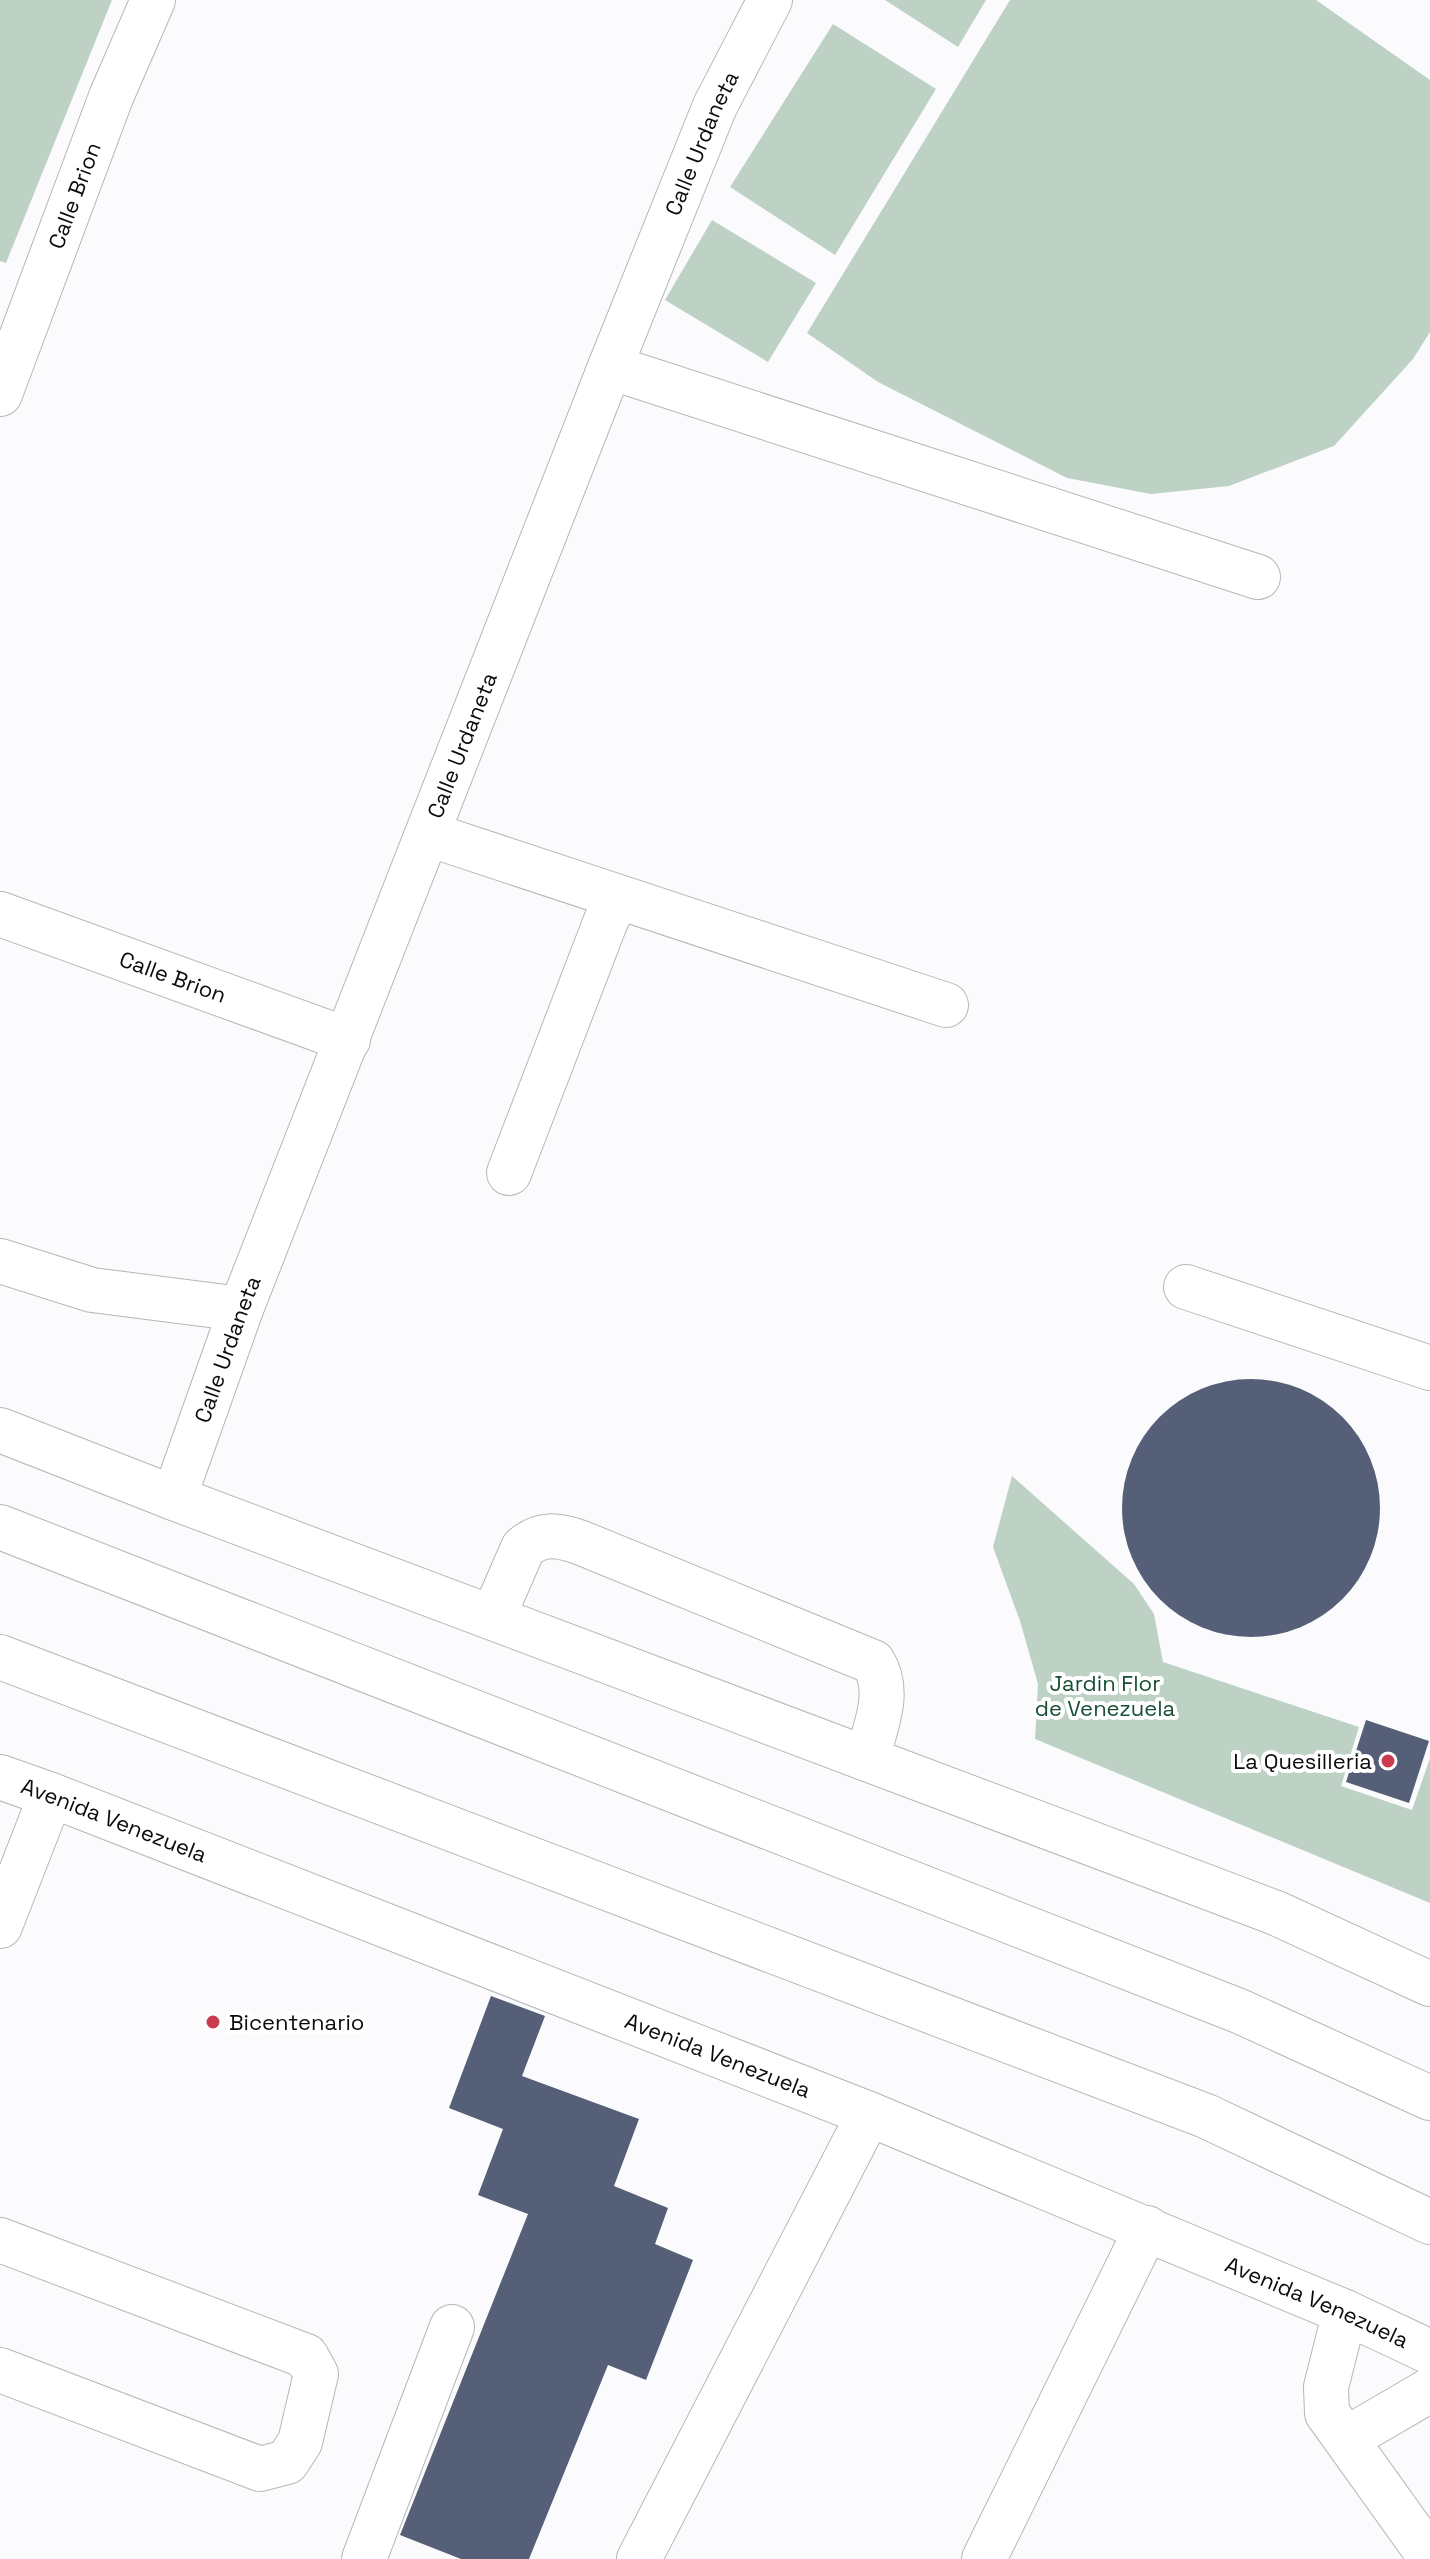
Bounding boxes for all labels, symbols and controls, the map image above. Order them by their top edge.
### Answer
street label: Calle Urdaneta [658,66,745,220]
street label: Calle Brion [42,138,107,253]
street label: Calle Urdaneta [421,668,503,822]
street label: Calle Brion [116,944,230,1009]
street label: Calle Urdaneta [188,1271,267,1427]
park label: Jardin Flor de Venezuela [1035,1669,1176,1722]
place label: La Quesilleria [1233,1747,1372,1775]
marker: La Quesilleria [1379,1752,1397,1770]
street label: Avenida Venezuela [18,1772,211,1869]
street label: Avenida Venezuela [621,2006,815,2104]
place label: Bicentenario [229,2008,364,2036]
marker: Bicentenario [204,2013,222,2031]
street label: Avenida Venezuela [1221,2250,1414,2354]

